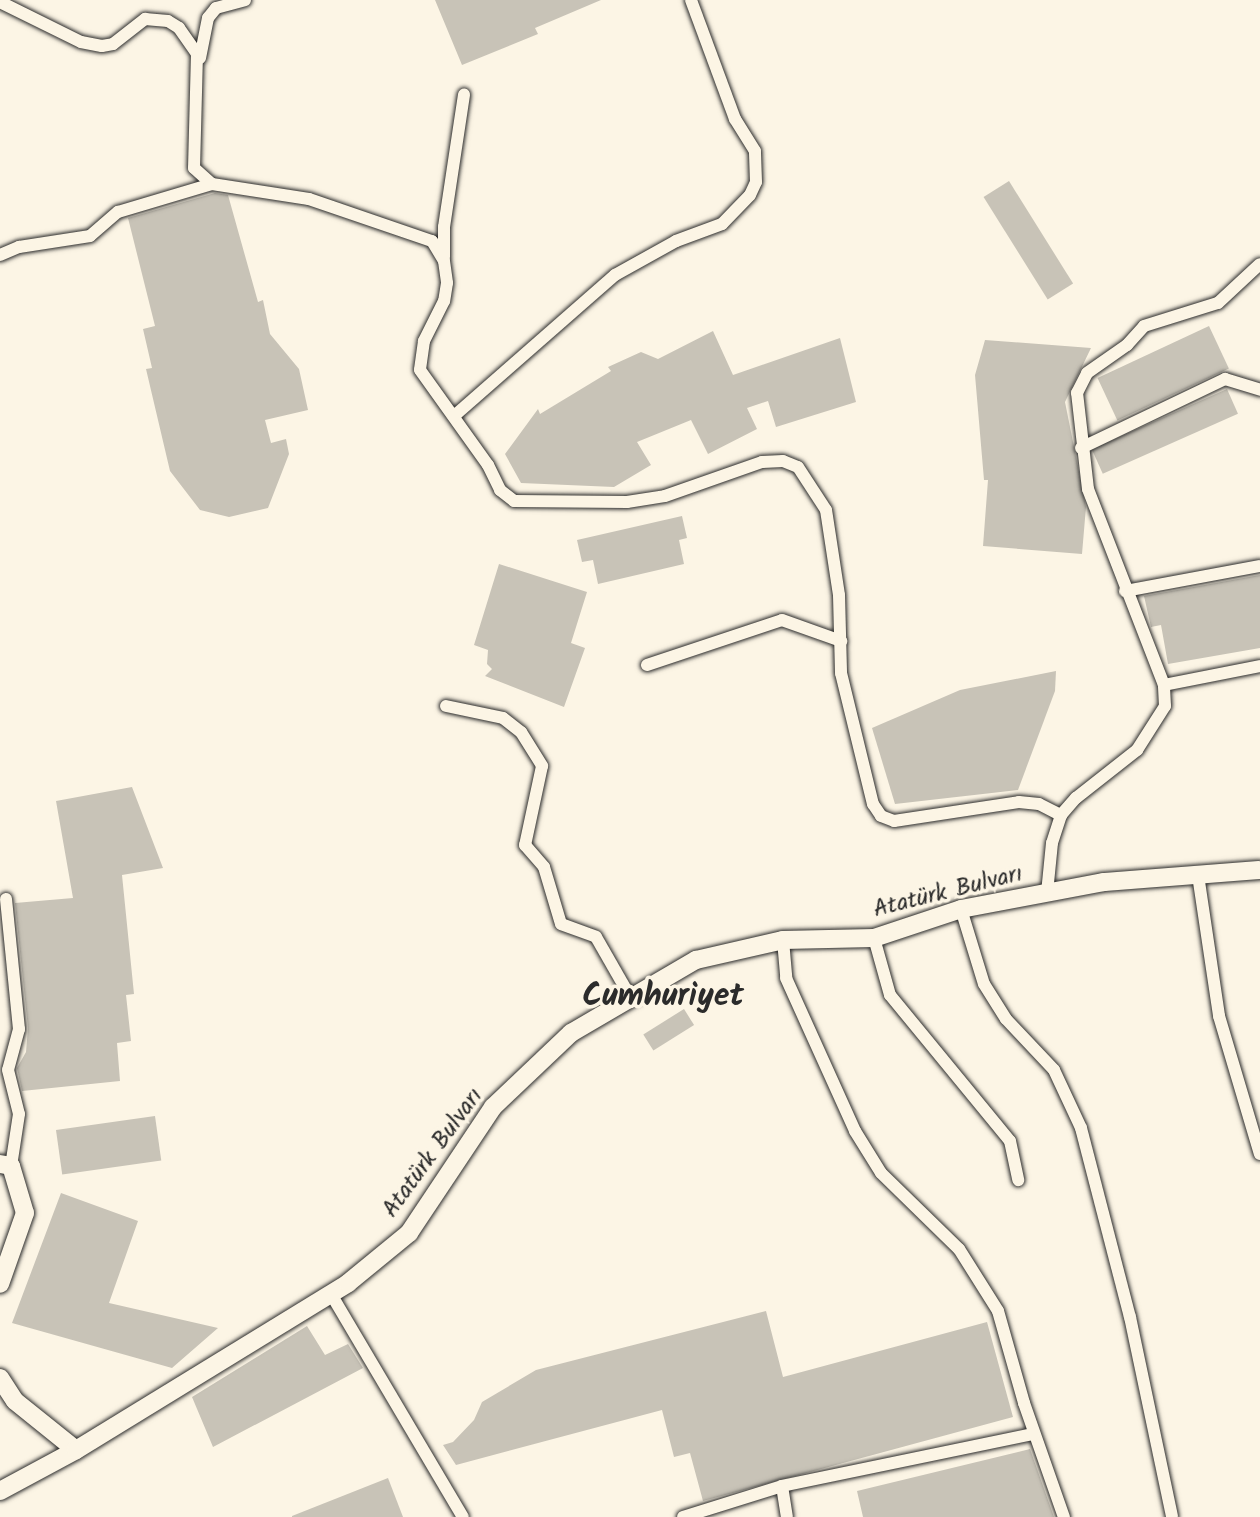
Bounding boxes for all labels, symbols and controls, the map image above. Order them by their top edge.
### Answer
street label: Atatürk Bulvarı [870,860,1026,924]
district label: Cumhuriyet [582,978,744,1016]
street label: Atatürk Bulvarı [376,1083,490,1223]

